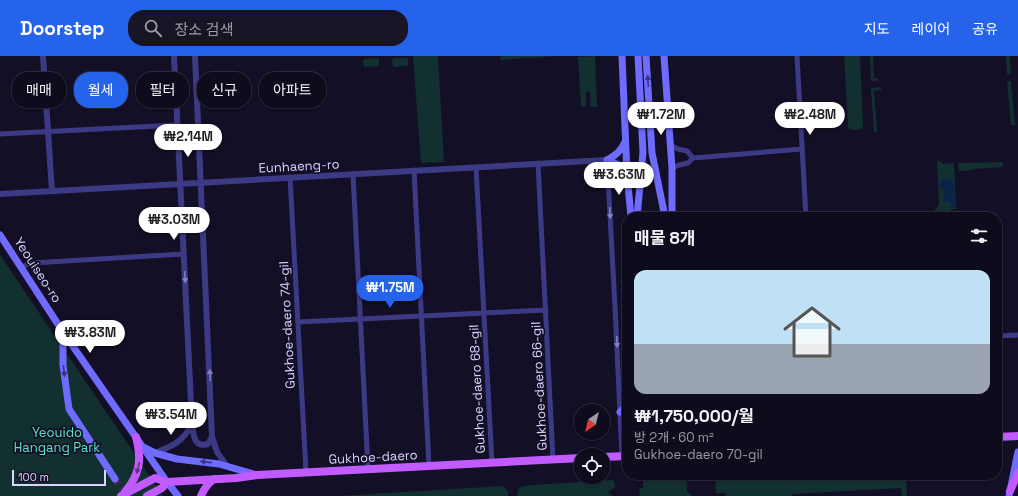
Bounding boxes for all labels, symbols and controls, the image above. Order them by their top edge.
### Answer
search box [128,10,408,46]
text: Doorstep [20,16,104,41]
icon: search [142,17,164,39]
text: 장소 검색 [174,20,233,39]
text: 지도 [864,20,890,38]
text: 레이어 [912,20,950,38]
text: 공유 [972,20,998,38]
chip: 매매 [12,72,66,108]
chip: 월세 [74,72,128,108]
chip: 필터 [136,72,189,108]
chip: 신규 [197,72,251,108]
chip: 아파트 [259,72,326,108]
one-way arrow [644,75,651,87]
pin: ₩1.72M [628,102,694,136]
pin: ₩2.48M [777,102,843,136]
text: ₩1.72M [637,106,685,123]
text: ₩2.48M [784,106,836,123]
pin: ₩2.14M [155,124,221,158]
text: ₩2.14M [163,128,213,145]
street label: Eunhaeng-ro [258,155,340,177]
pin: ₩3.63M [586,162,652,196]
text: ₩3.63M [593,166,645,183]
pin: ₩3.03M [141,207,207,241]
one-way arrow [607,207,613,220]
text: ₩3.03M [148,211,200,228]
icon: filters [968,225,990,247]
text: 매물 8개 [634,227,695,249]
street label: Yeouiseo-ro [10,234,66,306]
street label: Gukhoe-daero 74-gil [275,261,299,389]
one-way arrow [181,271,188,283]
pin: ₩1.75M [357,275,423,309]
text: ₩1.75M [365,279,415,296]
icon: home [776,296,848,368]
pin: ₩3.83M [57,320,123,354]
street label: Gukhoe-daero 66-gil [527,321,551,451]
text: ₩3.83M [64,324,116,341]
street label: Gukhoe-daero 68-gil [465,324,489,454]
one-way arrow [614,336,620,349]
one-way arrow [61,365,67,377]
one-way arrow [206,369,213,381]
pin: ₩3.54M [138,402,204,436]
north arrow [574,404,610,440]
map controls [574,404,610,484]
text: ₩1,750,000/월 [634,405,754,427]
text: ₩3.54M [145,406,197,423]
park label: Yeouido Hangang Park [14,424,100,456]
text: 방 2개 · 60 m² [634,429,714,446]
street label: Gukhoe-daero [328,446,418,468]
text: Gukhoe-daero 70-gil [634,446,763,463]
button: locate [574,448,610,484]
one-way arrow [200,459,212,466]
one-way arrow [134,462,140,474]
scale bar [12,468,106,487]
text: 100 m [18,470,49,484]

